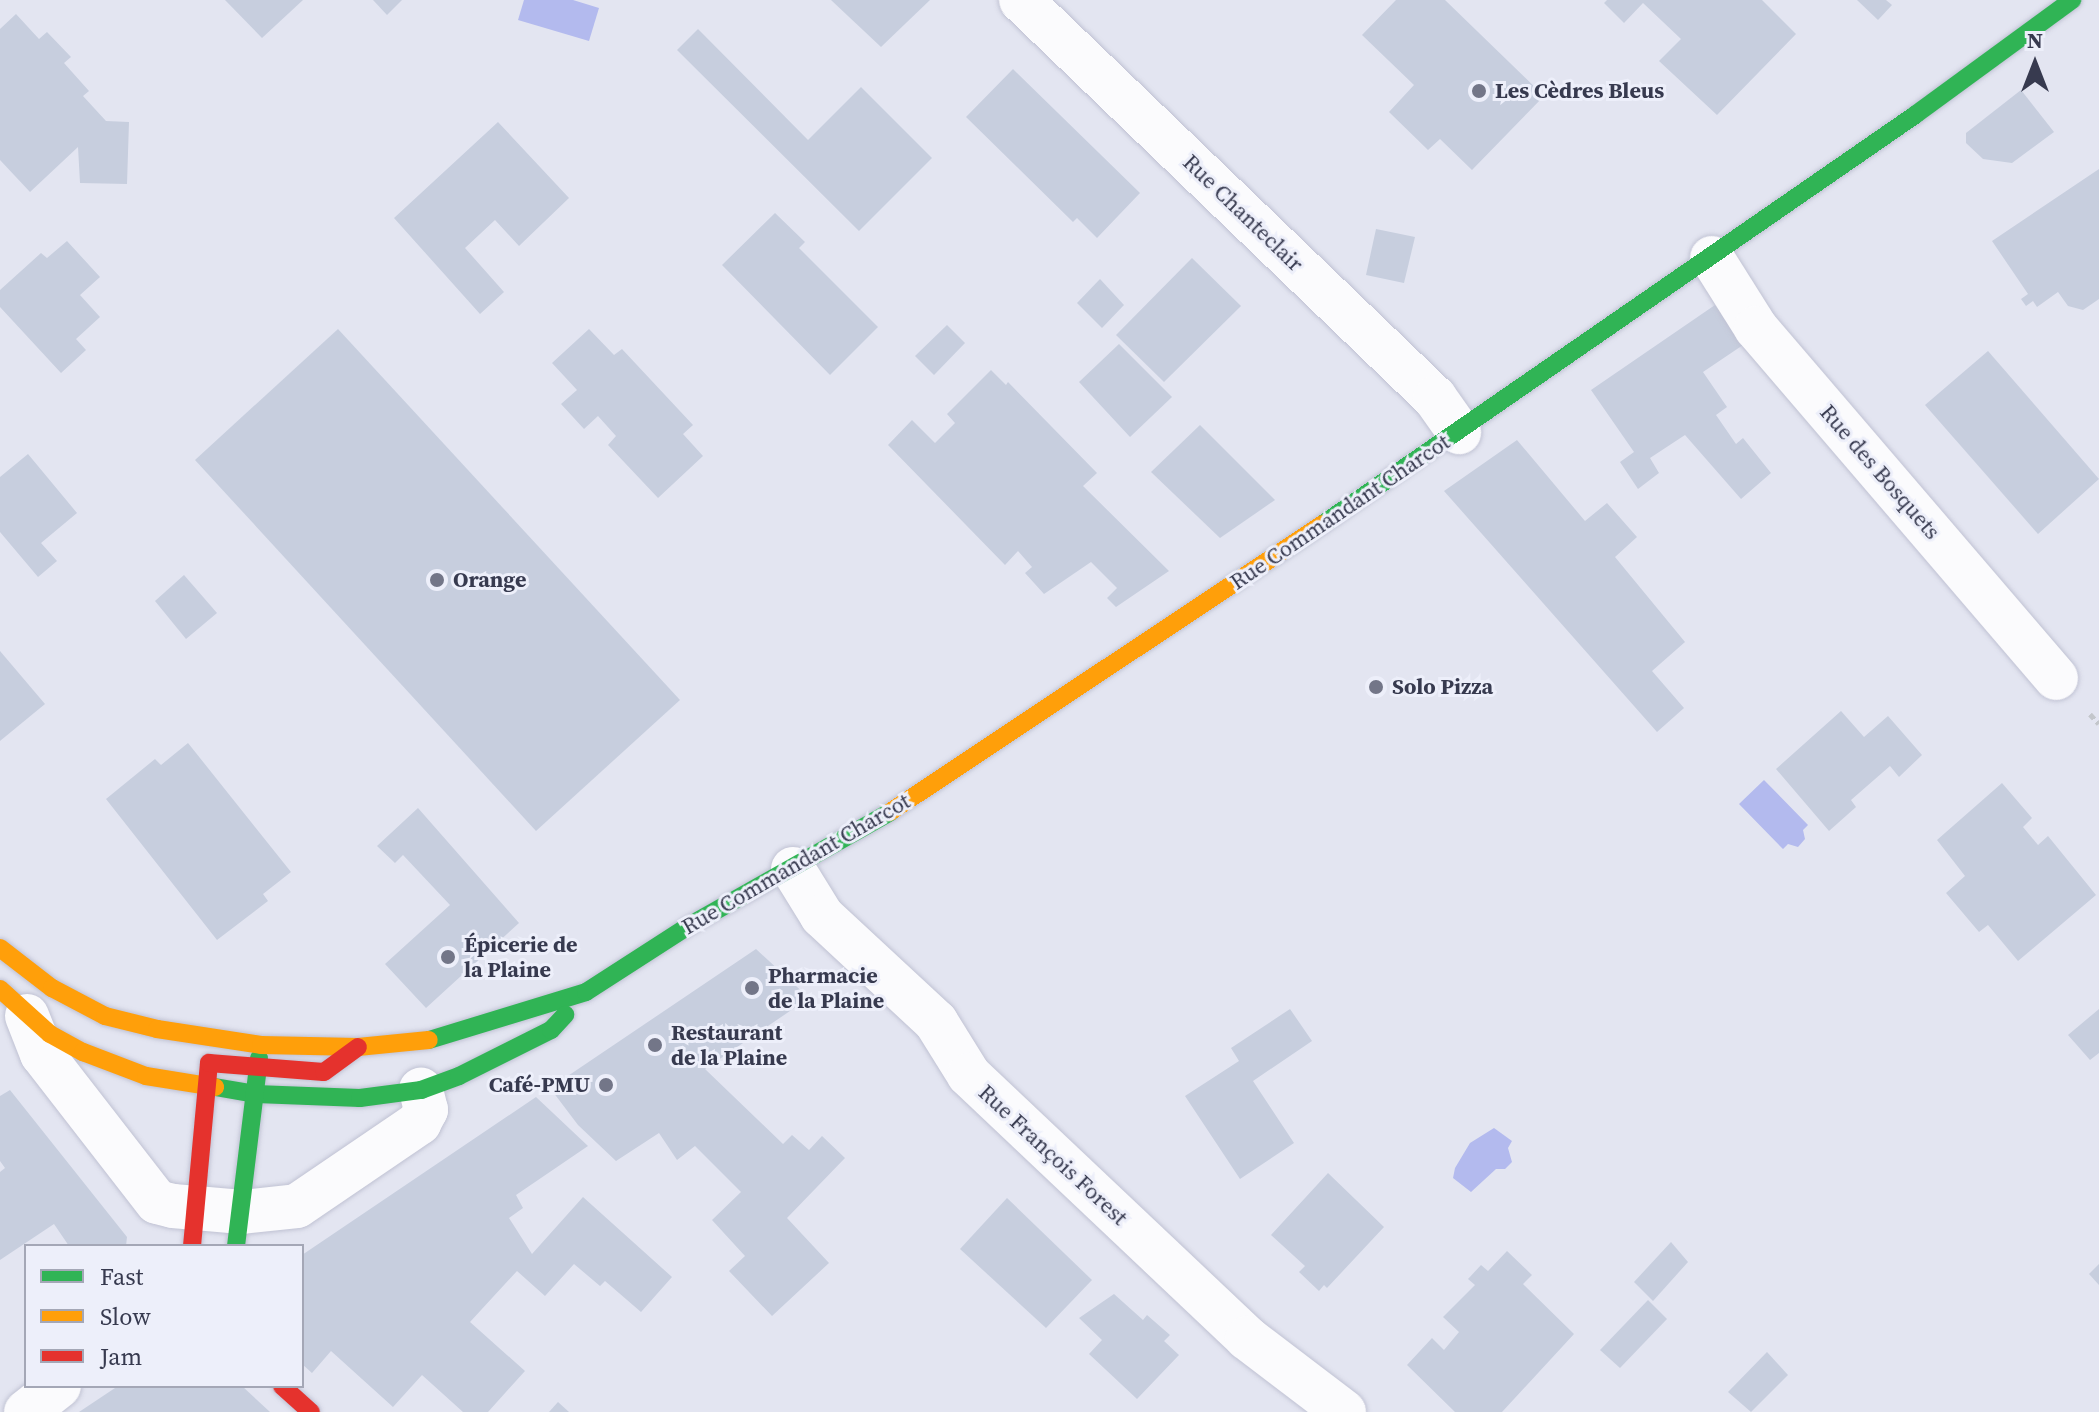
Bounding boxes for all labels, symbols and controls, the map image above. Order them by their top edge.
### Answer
north arrow [1995,24,2075,104]
text: N [2027,25,2043,55]
place label: Les Cèdres Bleus [1495,78,1664,104]
marker: Les Cèdres Bleus [1470,82,1488,100]
street label: Rue Chanteclair [1177,149,1309,277]
street label: Rue des Bosquets [1814,399,1946,545]
street label: Rue Commandant Charcot [1225,429,1455,595]
place label: Orange [453,567,526,593]
marker: Orange [428,571,446,589]
place label: Solo Pizza [1392,674,1493,700]
marker: Solo Pizza [1367,678,1385,696]
street label: Rue Commandant Charcot [677,788,915,940]
place label: Épicerie de la Plaine [464,931,578,982]
marker: Épicerie de la Plaine [439,948,457,966]
place label: Pharmacie de la Plaine [768,962,884,1014]
marker: Pharmacie de la Plaine [743,979,761,997]
place label: Restaurant de la Plaine [671,1019,787,1070]
marker: Restaurant de la Plaine [646,1036,664,1054]
place label: Café-PMU [489,1072,590,1098]
marker: Café-PMU [597,1076,615,1094]
street label: Rue François Forest [973,1079,1133,1231]
legend [24,1244,304,1388]
text: Fast [100,1260,143,1293]
text: Slow [100,1300,151,1333]
text: Jam [100,1340,142,1373]

